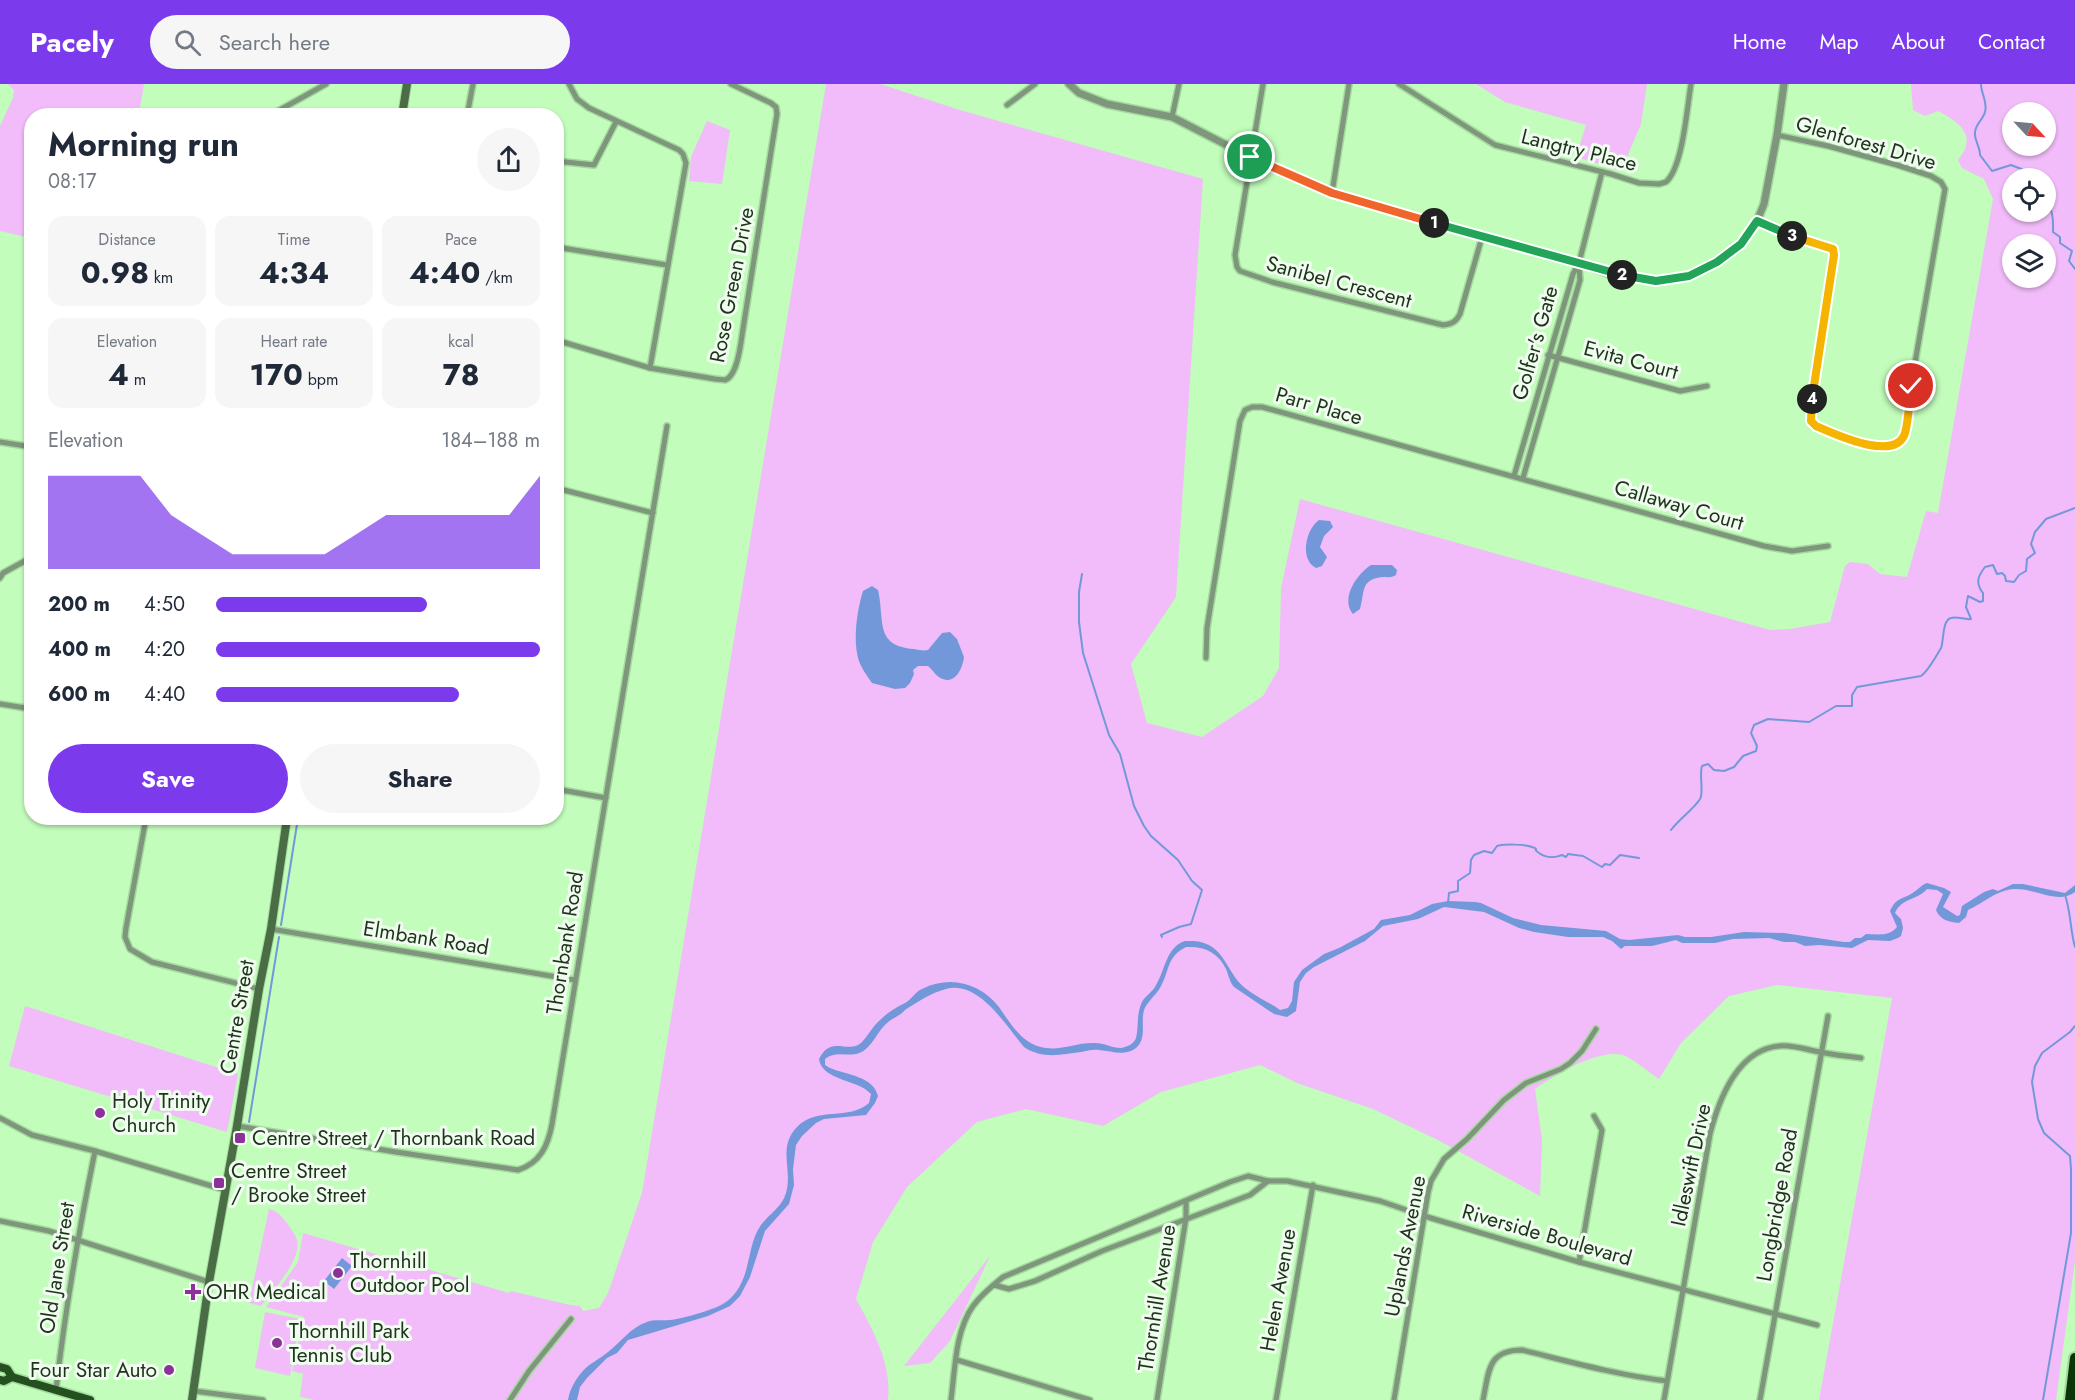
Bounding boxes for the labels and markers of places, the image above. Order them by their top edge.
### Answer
pin [1224,131,1275,182]
pin: 1 [1419,208,1449,238]
pin: 3 [1777,221,1807,251]
pin: 2 [1607,260,1637,290]
pin [1885,360,1936,411]
pin: 4 [1797,384,1827,414]
place label: Holy Trinity Church [112,1086,211,1140]
marker: Holy Trinity Church [93,1106,107,1120]
place label: Centre Street / Thornbank Road [252,1123,535,1153]
marker: Centre Street / Thornbank Road [233,1131,247,1145]
place label: Centre Street / Brooke Street [231,1156,366,1210]
marker: Centre Street / Brooke Street [212,1176,226,1190]
place label: Thornhill Outdoor Pool [350,1246,470,1300]
marker: Thornhill Outdoor Pool [331,1266,345,1280]
place label: OHR Medical [206,1277,326,1307]
marker: OHR Medical [184,1283,202,1301]
place label: Thornhill Park Tennis Club [289,1316,410,1370]
marker: Thornhill Park Tennis Club [270,1336,284,1350]
place label: Four Star Auto [30,1355,157,1385]
marker: Four Star Auto [162,1363,176,1377]

